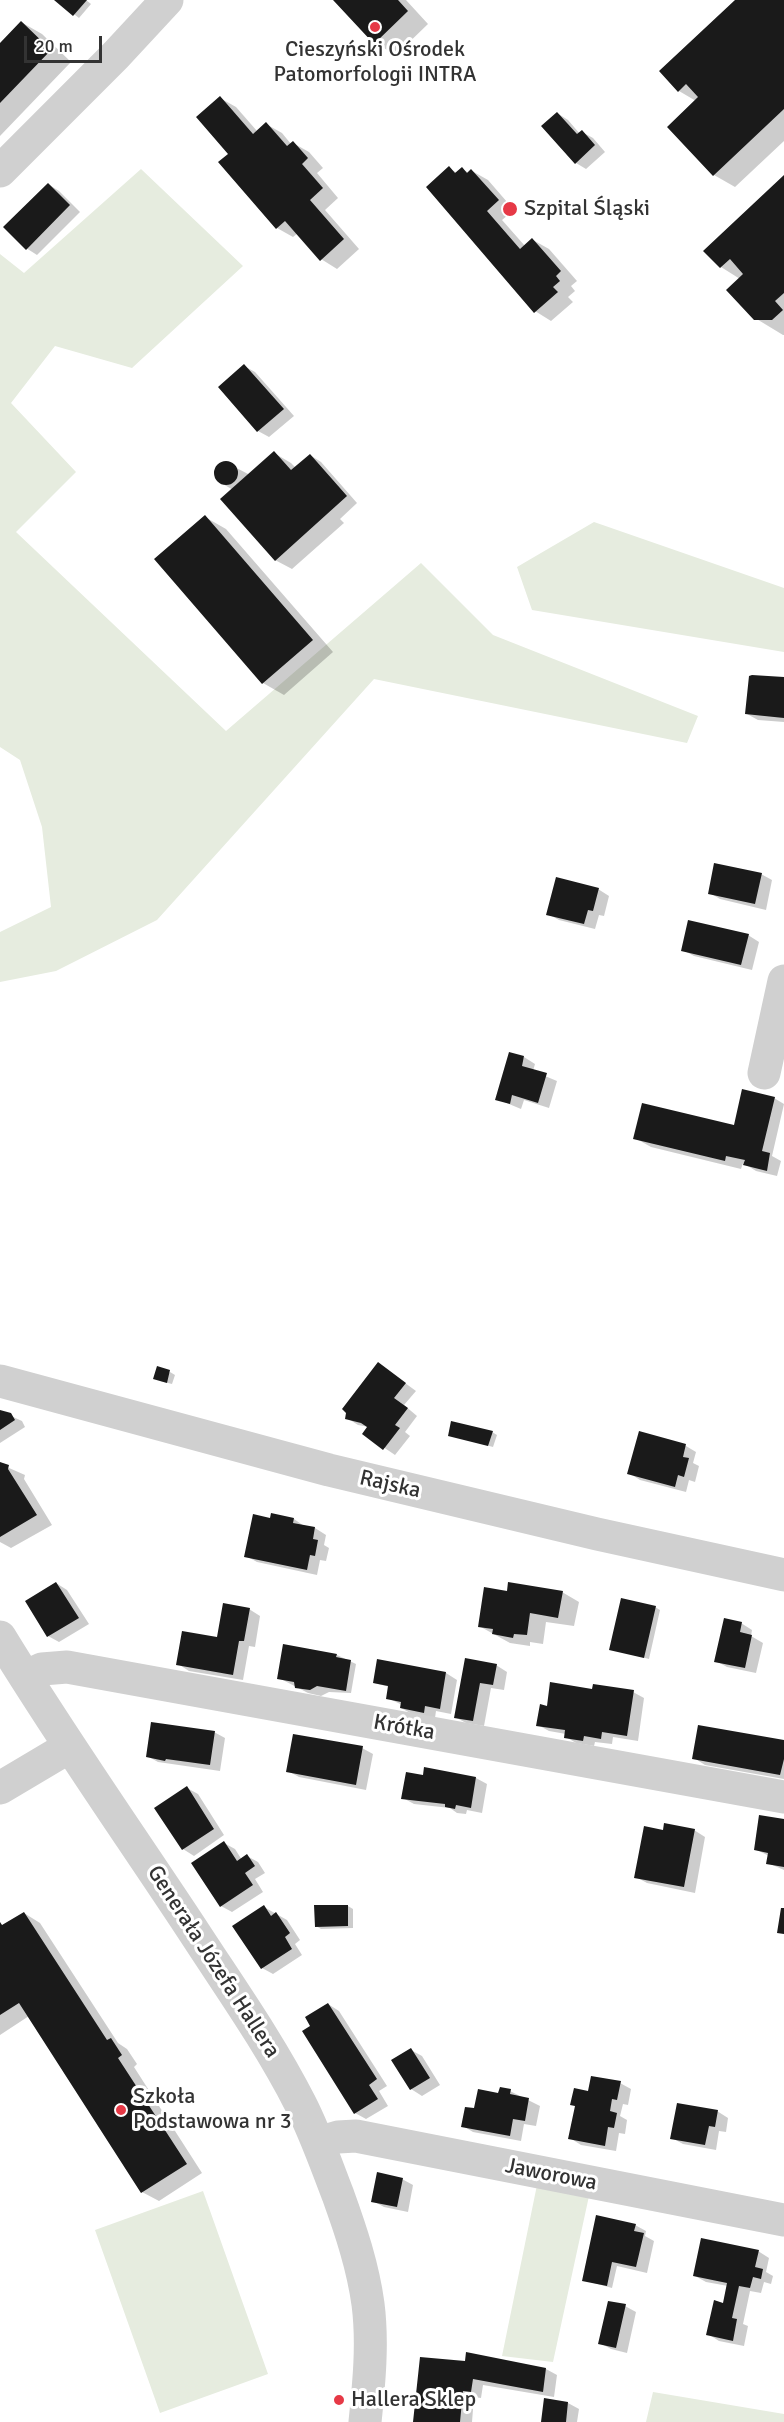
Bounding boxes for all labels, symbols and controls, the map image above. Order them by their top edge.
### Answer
marker: Cieszyński Ośrodek Patomorfologii INTRA [368,20,382,34]
scale bar [27,24,105,62]
text: 20 m [35,35,73,57]
place label: Cieszyński Ośrodek Patomorfologii INTRA [273,37,477,88]
place label: Szpital Śląski [524,196,650,222]
marker: Szpital Śląski [501,200,519,218]
street label: Rajska [357,1465,423,1505]
street label: Krótka [371,1710,437,1746]
street label: Generała Józefa Hallera [141,1861,285,2063]
place label: Szkoła Podstawowa nr 3 [133,2084,292,2136]
marker: Szkoła Podstawowa nr 3 [114,2103,128,2117]
street label: Jaworowa [503,2153,599,2197]
place label: Hallera Sklep [351,2387,476,2413]
marker: Hallera Sklep [332,2393,346,2407]

